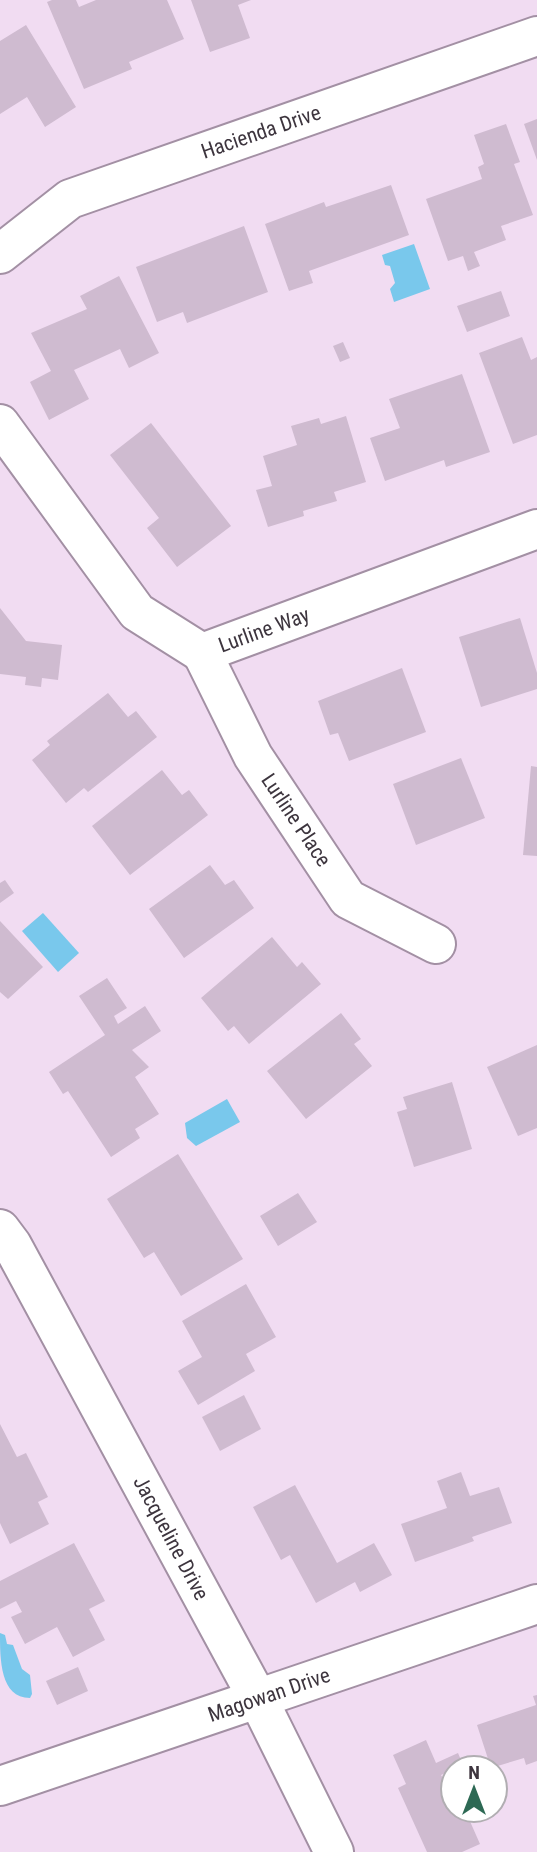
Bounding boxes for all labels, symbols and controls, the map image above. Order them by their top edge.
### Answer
street label: Hacienda Drive [198,100,324,164]
street label: Lurline Way [215,602,313,658]
street label: Lurline Place [256,769,336,871]
street label: Jacqueline Drive [128,1472,214,1604]
street label: Magowan Drive [205,1663,333,1727]
north arrow [439,1754,509,1824]
text: N [468,1761,480,1784]

